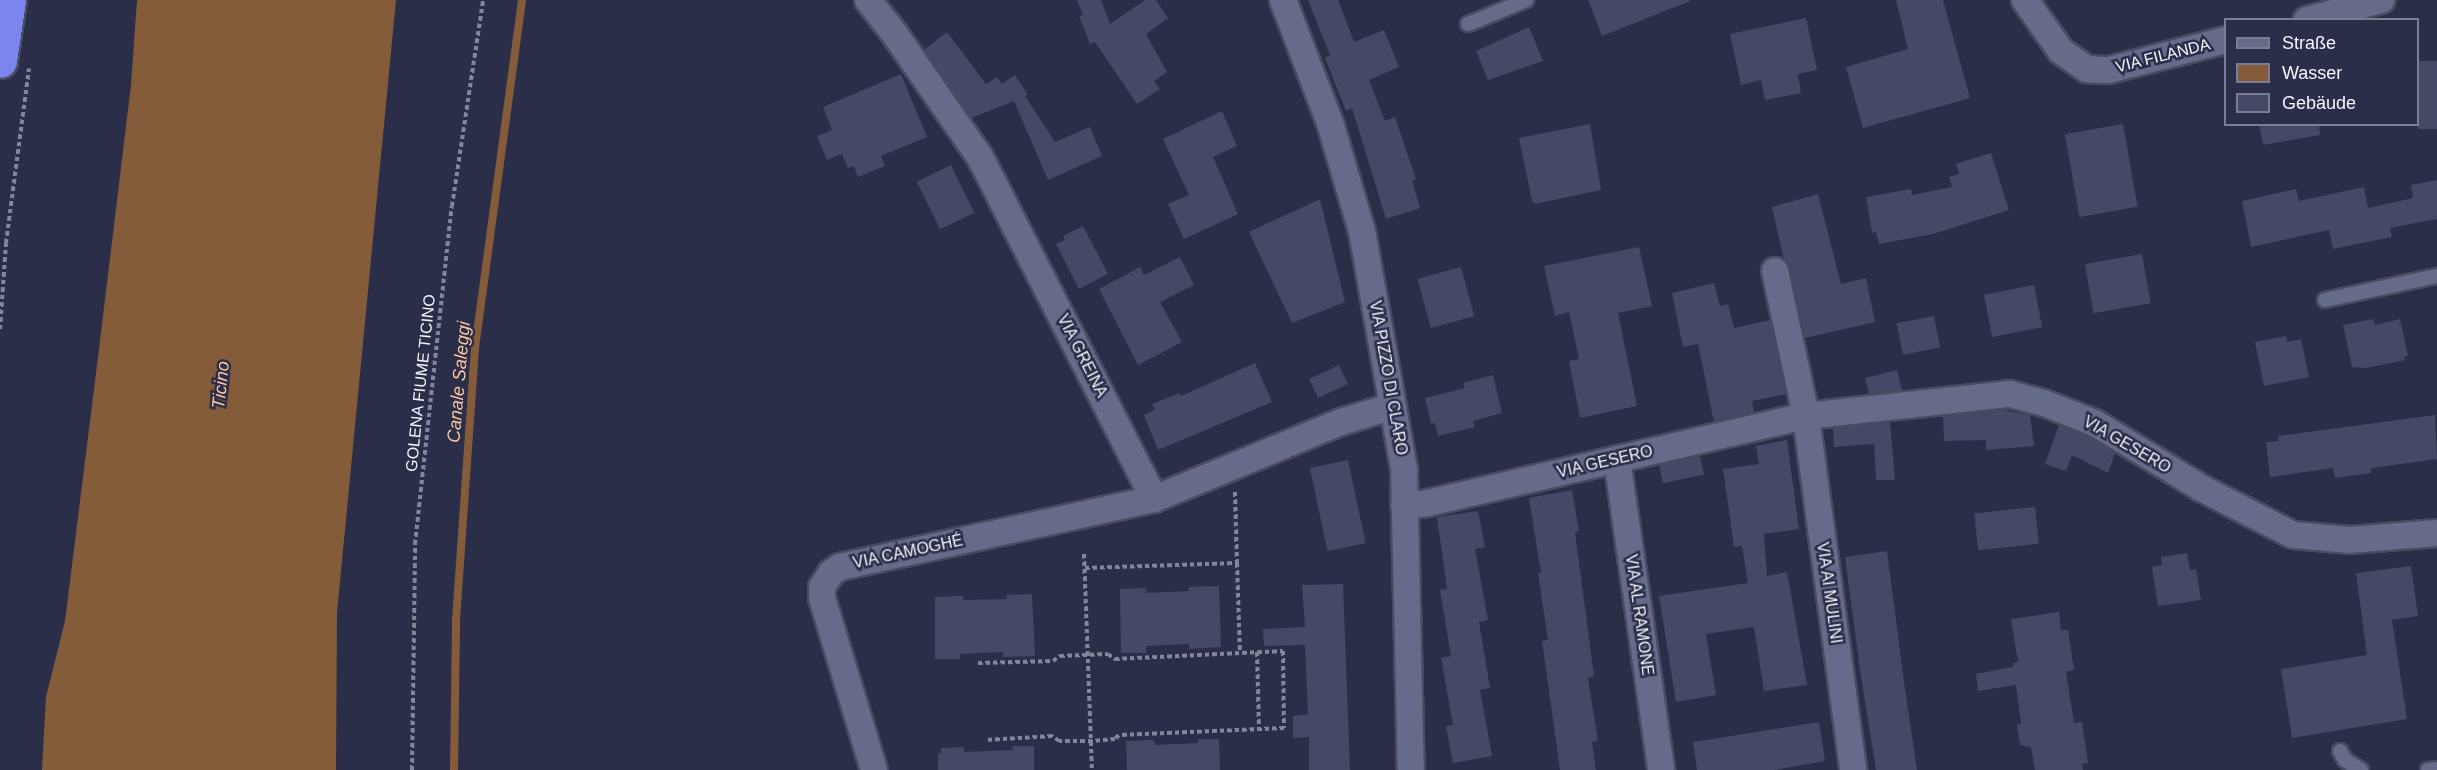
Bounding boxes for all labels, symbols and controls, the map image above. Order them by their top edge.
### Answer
legend [2224,18,2419,126]
text: Straße [2282,33,2336,53]
street label: VIA FILANDA [2113,35,2213,77]
text: Wasser [2282,63,2342,83]
text: Gebäude [2282,93,2356,113]
street label: GOLENA FIUME TICINO [402,293,440,473]
street label: VIA PIZZO DI CLARO [1365,299,1411,457]
street label: VIA GREINA [1053,311,1111,401]
water label: Canale Saleggi [443,320,475,444]
water label: Ticino [208,360,234,410]
street label: VIA GESERO [2079,412,2175,478]
street label: VIA GESERO [1555,442,1655,482]
street label: VIA CAMOGHÉ [851,531,965,573]
street label: VIA AI MULINI [1812,540,1846,646]
street label: VIA AL RAMONE [1621,552,1657,678]

